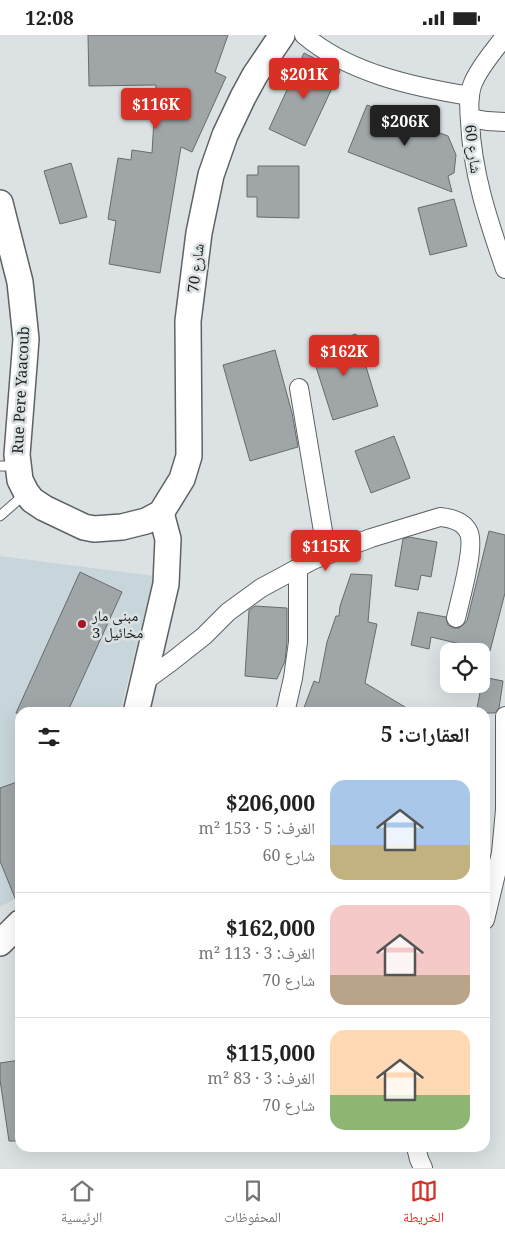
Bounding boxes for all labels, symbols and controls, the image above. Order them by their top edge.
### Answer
text: 12:08 [25,5,74,31]
pin: $201K [269,57,339,100]
text: $201K [280,63,328,85]
pin: $116K [121,87,191,130]
text: $116K [132,93,180,115]
pin: $206K [370,105,440,147]
text: $206K [381,110,429,132]
street label: شارع 60 [460,123,487,175]
street label: شارع 70 [182,242,209,294]
street label: Rue Pere Yaacoub [7,326,33,454]
pin: $162K [309,335,379,377]
text: $162K [320,340,368,362]
pin: $115K [291,529,361,572]
text: $115K [302,535,350,557]
place label: مبنى مار مخائيل 3 [91,605,143,643]
marker: مبنى مار مخائيل 3 [76,618,88,630]
map controls [440,643,490,693]
button: locate [440,643,490,693]
text: العقارات: 5 [381,720,470,748]
icon: filters [35,723,63,751]
text: $206,000 [226,789,315,817]
icon: home [370,800,430,860]
text: الغرف: 5 · 153 m² [199,817,315,839]
text: شارع 60 [263,844,315,866]
text: $162,000 [226,914,315,942]
icon: home [370,925,430,985]
text: الغرف: 3 · 113 m² [199,942,315,964]
text: شارع 70 [263,969,315,991]
text: $115,000 [226,1039,315,1067]
icon: home [370,1050,430,1110]
text: الغرف: 3 · 83 m² [208,1067,315,1089]
text: شارع 70 [263,1094,315,1116]
tab: الرئيسية [61,1177,102,1231]
tab: المحفوظات [224,1177,281,1231]
tab: الخريطة [403,1177,444,1231]

